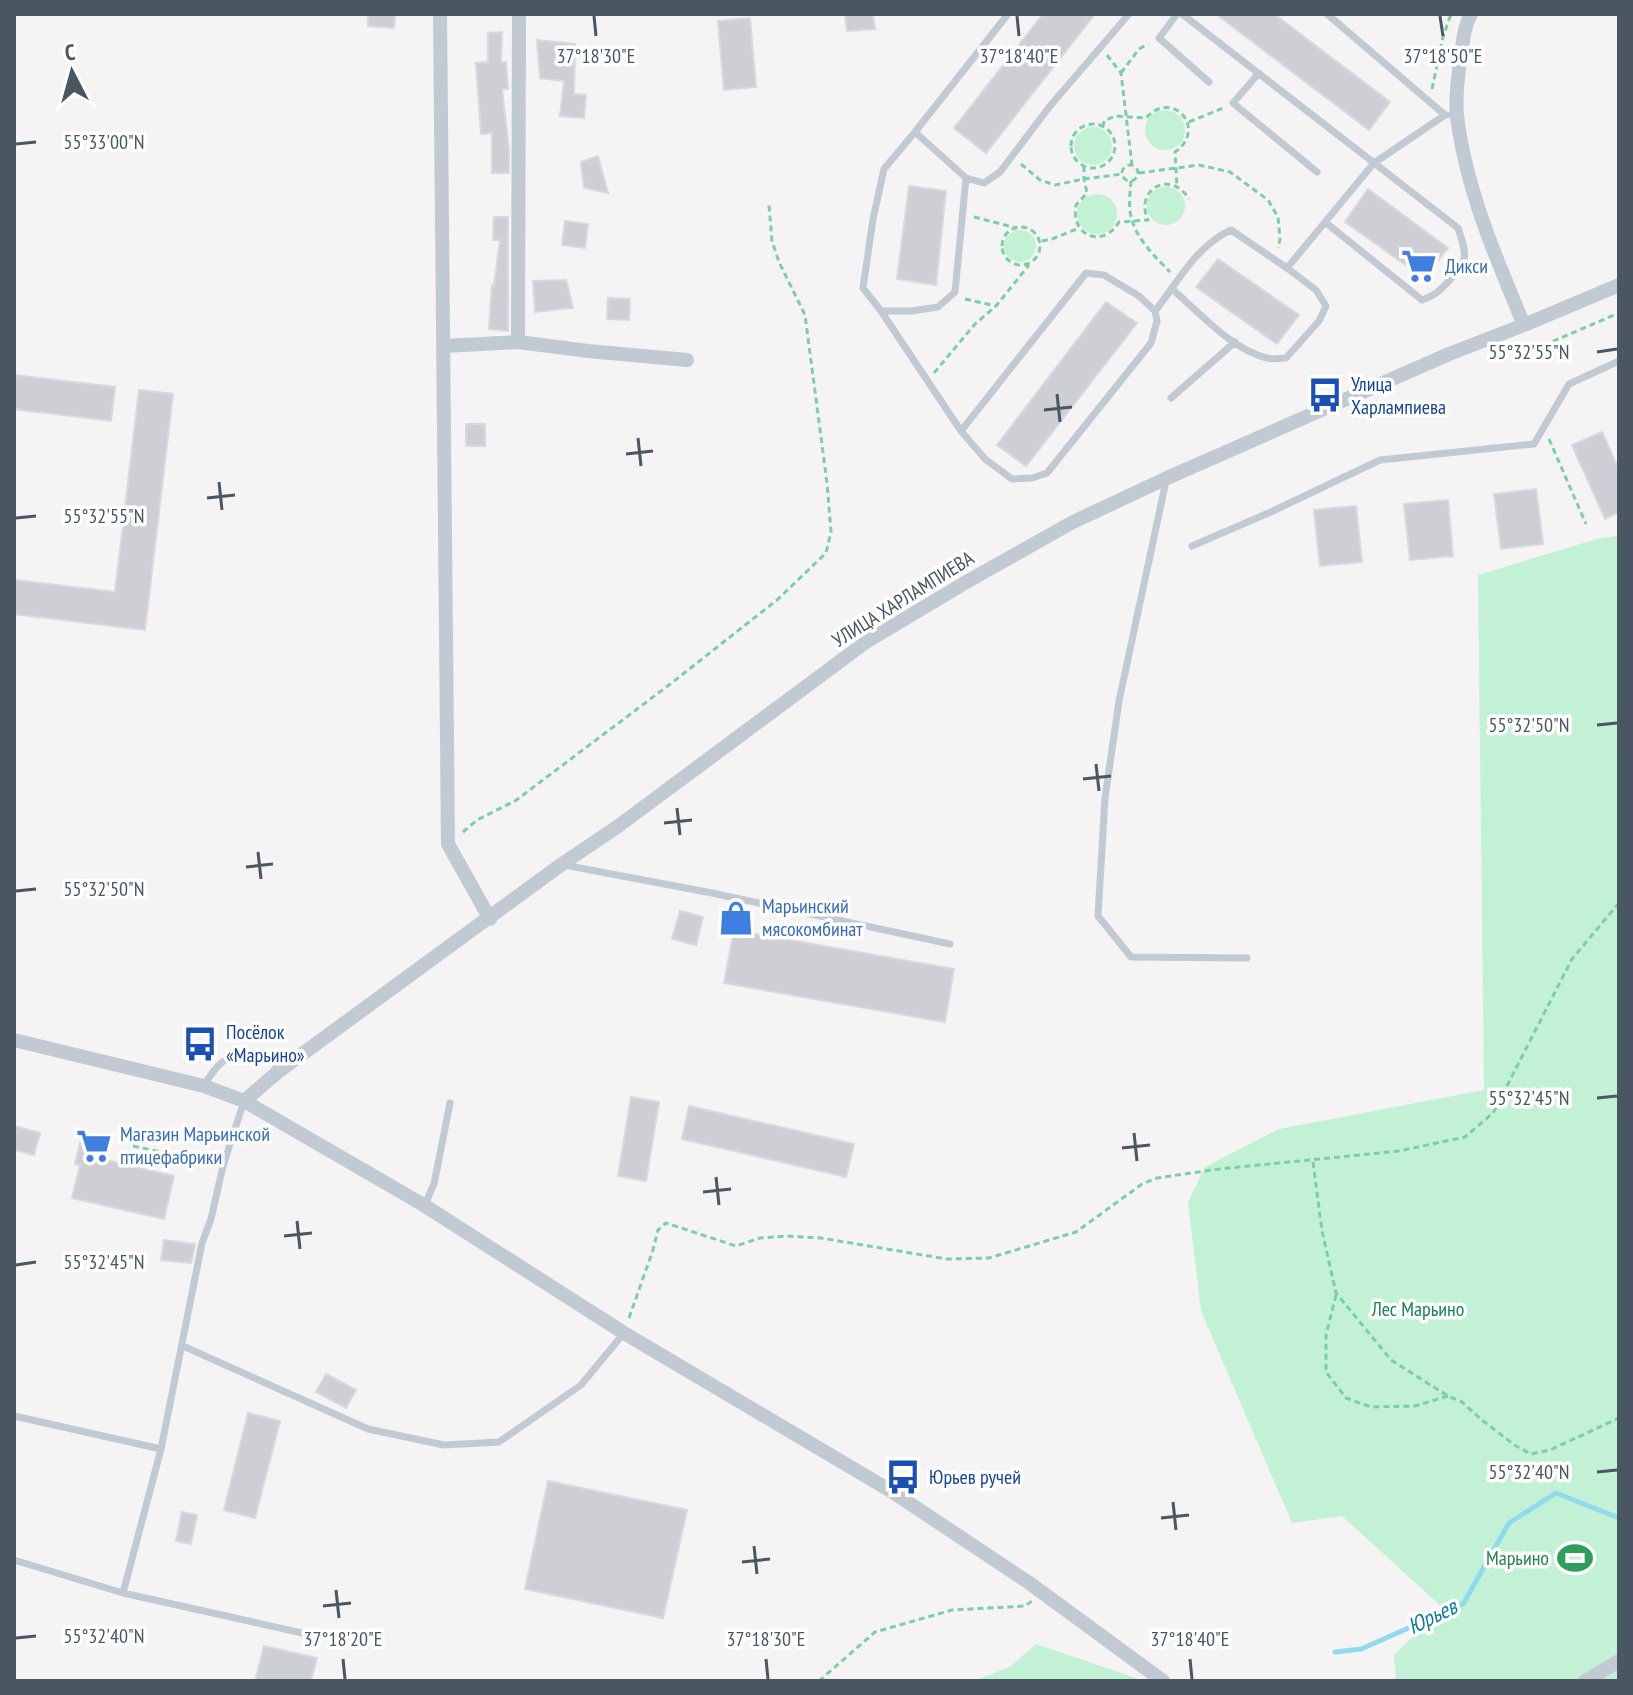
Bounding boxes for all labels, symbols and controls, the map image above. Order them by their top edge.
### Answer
north arrow [32,32,112,112]
text: С [63,38,76,67]
text: 37°18'30"E [557,43,635,69]
text: 37°18'40"E [980,43,1058,69]
text: 37°18'50"E [1404,43,1482,69]
text: 55°33'00"N [64,129,144,155]
supermarket icon: Дикси [1400,247,1438,285]
place label: Дикси [1445,253,1488,279]
text: 55°32'55"N [1489,339,1569,365]
place label: Улица Харлампиева [1351,371,1446,420]
bus stop icon: Улица Харлампиева [1306,376,1344,414]
text: 55°32'55"N [64,503,144,529]
street label: УЛИЦА ХАРЛАМПИЕВА [827,545,979,653]
text: 55°32'50"N [1489,712,1569,738]
text: 55°32'50"N [64,876,144,902]
place label: Марьинский мясокомбинат [762,893,863,942]
shop icon: Марьинский мясокомбинат [717,899,755,937]
place label: Посёлок «Марьино» [226,1019,305,1068]
bus stop icon: Посёлок «Марьино» [181,1025,219,1063]
text: 55°32'45"N [1489,1085,1569,1111]
place label: Магазин Марьинской птицефабрики [120,1121,270,1170]
supermarket icon: Магазин Марьинской птицефабрики [75,1127,113,1165]
text: 55°32'45"N [64,1249,144,1275]
park label: Лес Марьино [1371,1296,1464,1322]
bus stop icon: Юрьев ручей [884,1458,922,1496]
text: 55°32'40"N [1489,1459,1569,1485]
place label: Юрьев ручей [929,1464,1021,1490]
sports icon: Марьино [1556,1539,1594,1577]
place label: Марьино [1486,1545,1549,1571]
water label: Юрьев [1403,1591,1463,1640]
text: 55°32'40"N [64,1623,144,1649]
text: 37°18'20"E [304,1626,382,1652]
text: 37°18'30"E [727,1626,805,1652]
text: 37°18'40"E [1151,1626,1229,1652]

